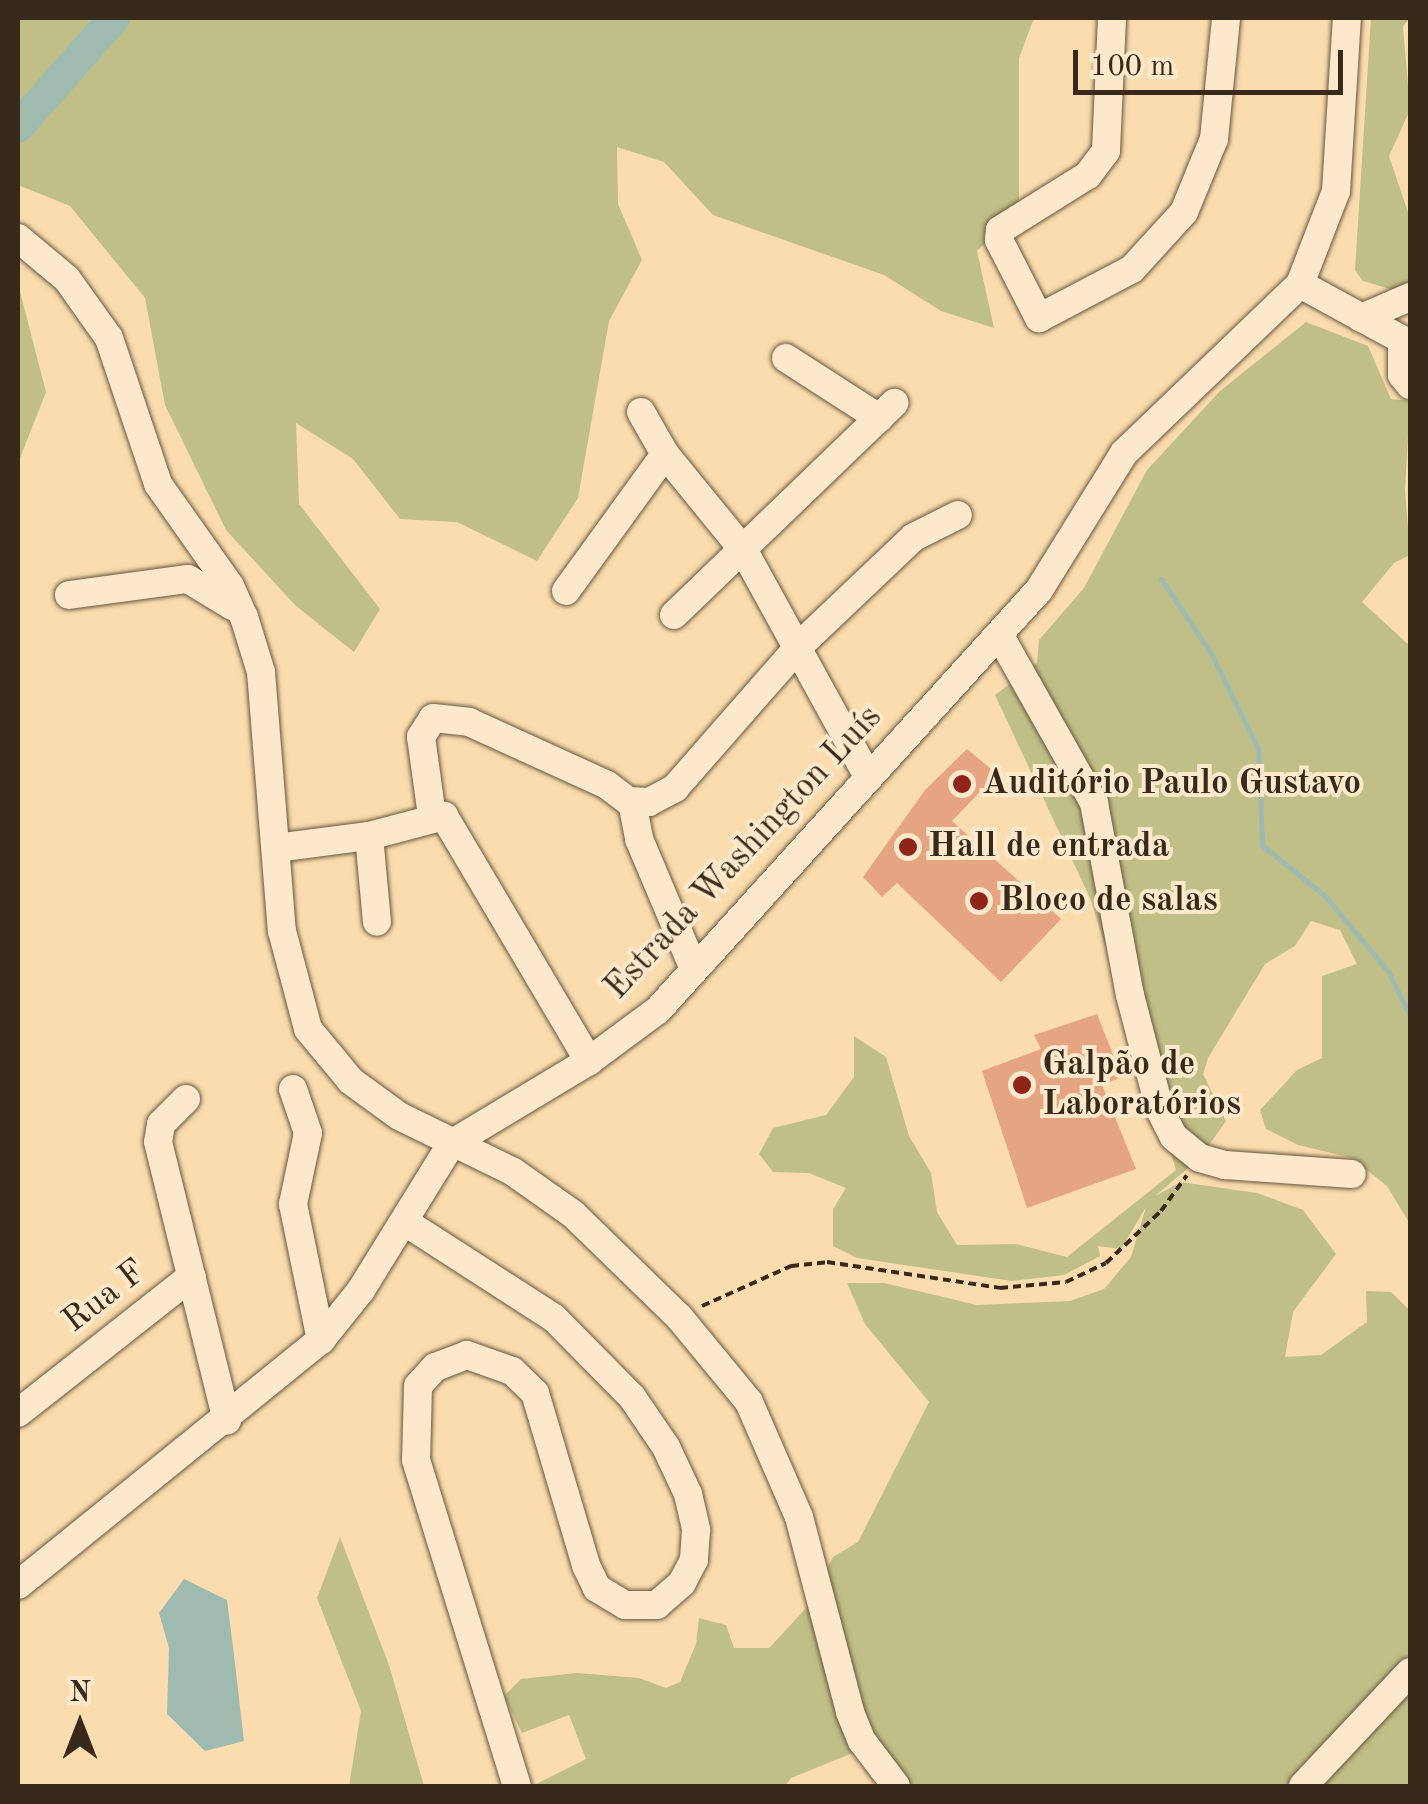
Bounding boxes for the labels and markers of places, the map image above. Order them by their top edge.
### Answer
place label: Auditório Paulo Gustavo [982,763,1361,805]
marker: Auditório Paulo Gustavo [951,773,973,795]
place label: Hall de entrada [928,826,1169,868]
marker: Hall de entrada [897,836,919,858]
place label: Bloco de salas [999,880,1218,922]
marker: Bloco de salas [968,890,990,912]
place label: Galpão de Laboratórios [1042,1044,1241,1126]
marker: Galpão de Laboratórios [1011,1074,1033,1096]

